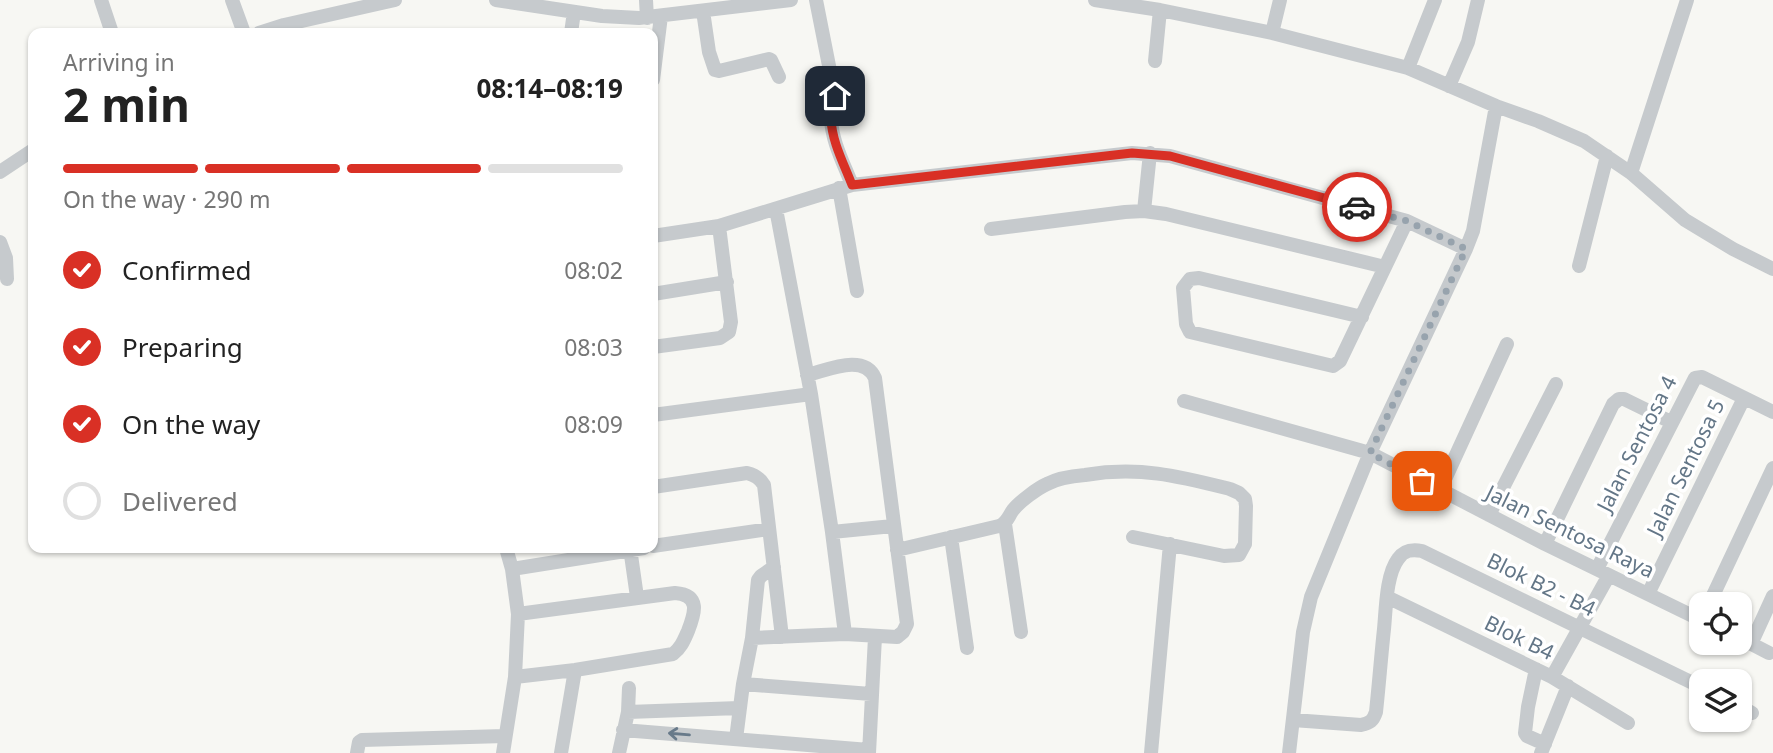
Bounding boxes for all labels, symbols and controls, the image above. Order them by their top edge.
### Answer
text: Arriving in [63,46,175,78]
pin [805,66,865,126]
text: 08:14–08:19 [476,70,623,106]
text: 2 min [63,73,190,135]
icon: home [816,77,854,115]
courier [1322,172,1392,242]
text: On the way · 290 m [63,183,270,215]
icon: car [1338,188,1376,226]
icon: check [63,251,101,289]
text: Confirmed [122,252,252,288]
text: 08:02 [564,254,623,286]
icon: check [63,328,101,366]
text: Preparing [122,329,243,365]
text: 08:03 [564,331,623,363]
street label: Jalan Sentosa 4 [1589,371,1682,518]
street label: Jalan Sentosa 5 [1639,394,1730,543]
icon: check [63,405,101,443]
text: On the way [122,406,260,442]
text: 08:09 [564,408,623,440]
pin [1392,451,1452,511]
icon: bag [1403,462,1441,500]
street label: Jalan Sentosa Raya [1480,477,1659,584]
text: Delivered [122,483,238,519]
street label: Blok B2 - B4 [1483,546,1600,622]
map controls [1689,592,1752,732]
button: locate [1689,592,1752,655]
street label: Blok B4 [1480,608,1559,666]
button: layers [1689,669,1752,732]
one-way arrow [669,727,691,740]

